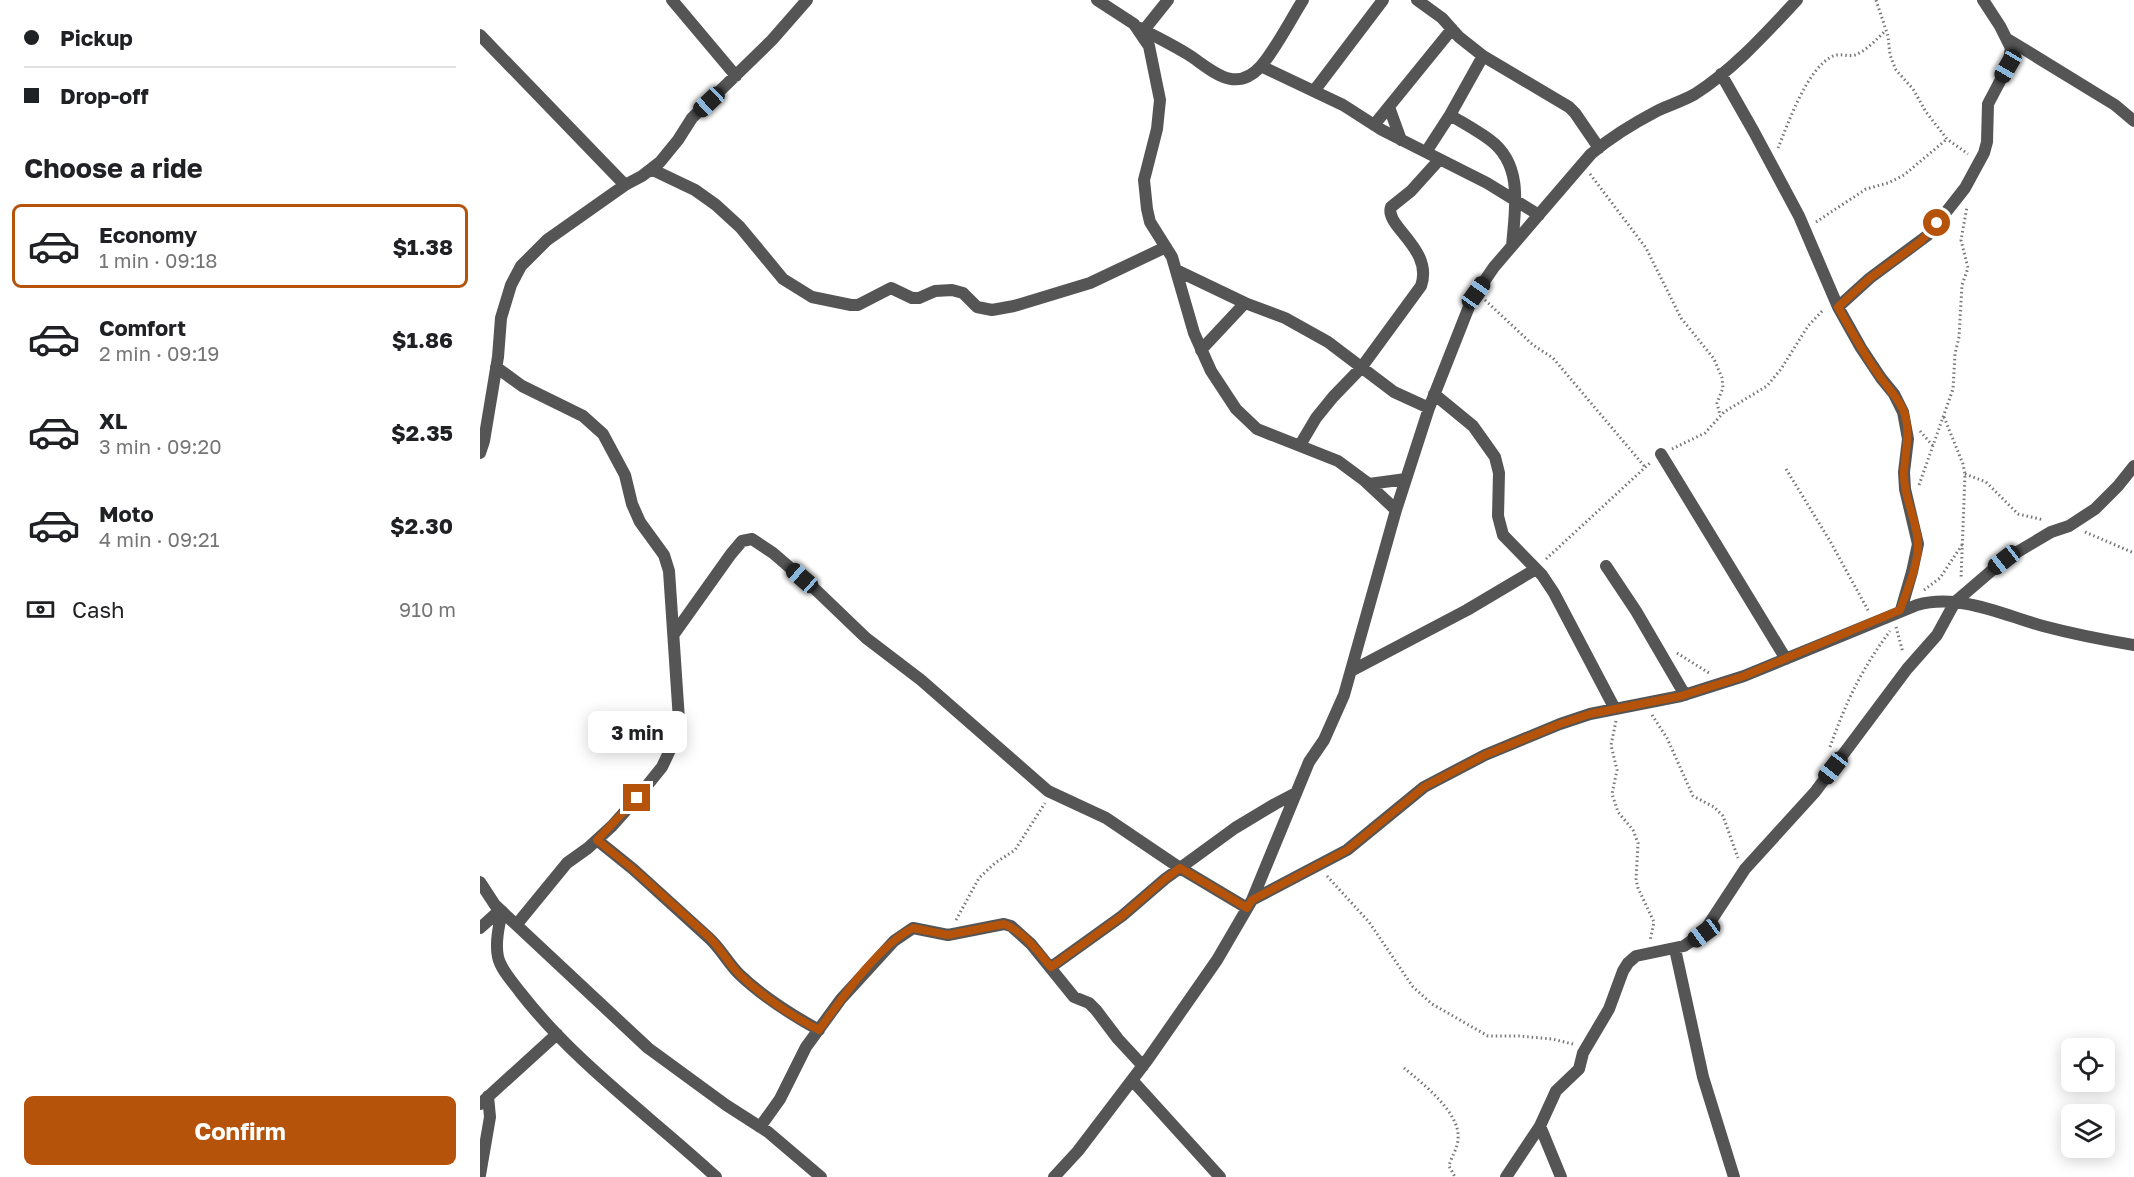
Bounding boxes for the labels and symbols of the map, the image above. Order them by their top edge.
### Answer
car [1991,46,2025,86]
car [690,83,728,121]
route start [1923,209,1950,236]
car [1458,273,1494,313]
car [1984,542,2024,578]
car [783,559,821,597]
callout: 3 min [588,711,687,753]
car [1815,748,1851,788]
route end [623,784,650,811]
car [1684,915,1724,951]

